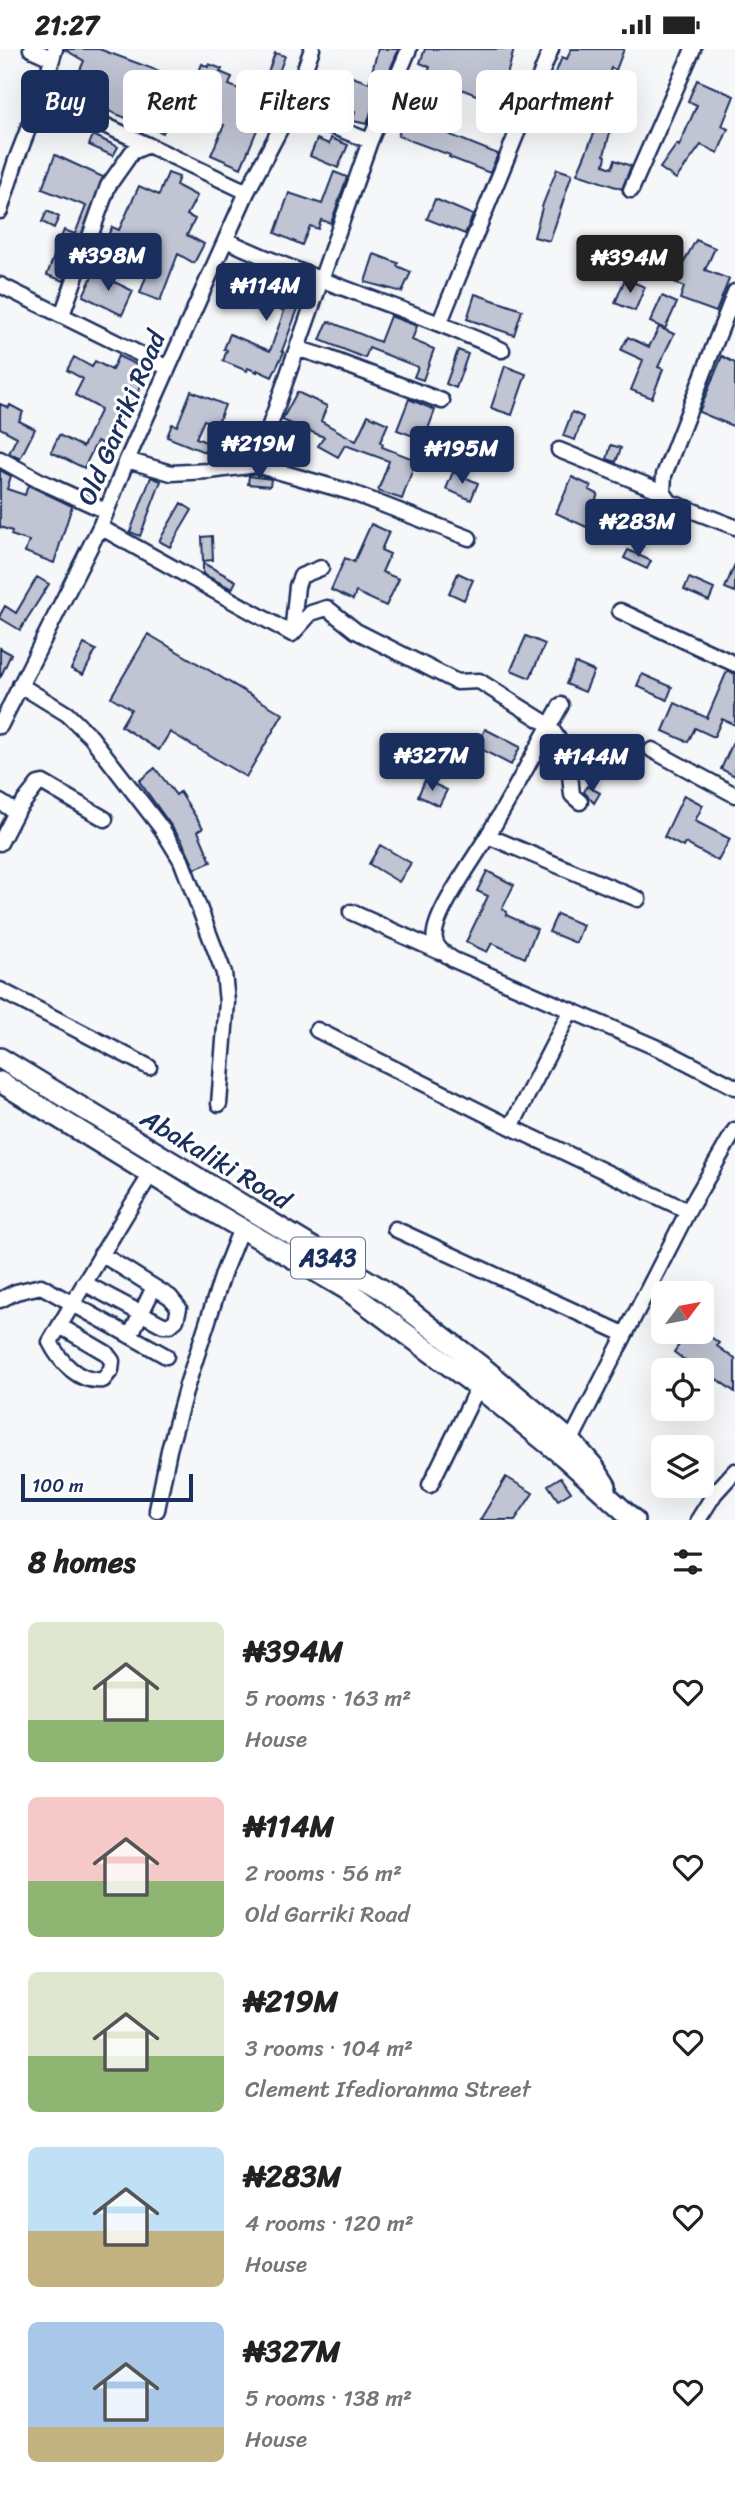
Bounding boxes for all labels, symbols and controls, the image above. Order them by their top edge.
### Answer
text: 21:27 [35,2,99,48]
chip: Buy [21,70,109,133]
chip: Rent [123,70,222,133]
chip: Filters [236,70,354,133]
chip: New [368,70,462,133]
chip: Apartment [476,70,637,133]
pin: ₦398M [59,233,157,293]
text: ₦398M [71,235,145,276]
pin: ₦394M [581,236,679,295]
text: ₦394M [592,237,668,278]
pin: ₦114M [217,264,315,323]
text: ₦114M [232,265,300,306]
street label: Old Garriki Road [63,321,179,513]
pin: ₦219M [210,421,308,481]
text: ₦219M [223,423,295,464]
pin: ₦195M [413,427,511,486]
text: ₦195M [426,428,498,469]
pin: ₦283M [589,499,687,559]
text: ₦283M [601,501,675,542]
pin: ₦327M [383,733,481,793]
text: ₦327M [395,735,469,776]
pin: ₦144M [543,735,641,794]
text: ₦144M [556,736,628,777]
street label: Abakaliki Road [131,1095,302,1223]
road number: A343 [291,1238,365,1279]
north arrow [651,1281,714,1344]
map controls [651,1281,714,1498]
button: locate [651,1358,714,1421]
button: layers [651,1435,714,1498]
text: 100 m [32,1469,84,1502]
scale bar [21,1471,192,1503]
text: 8 homes [28,1535,136,1589]
icon: filters [669,1543,707,1581]
text: ₦394M [245,1624,343,1678]
icon: home [84,1650,168,1734]
icon: heart [669,1673,707,1711]
text: 5 rooms · 163 m² [245,1678,411,1719]
text: House [245,1719,307,1760]
text: ₦114M [245,1799,334,1853]
icon: home [84,1825,168,1909]
icon: heart [669,1848,707,1886]
text: 2 rooms · 56 m² [245,1853,402,1894]
text: Old Garriki Road [245,1894,410,1935]
text: ₦219M [245,1974,338,2028]
icon: home [84,2000,168,2084]
icon: heart [669,2023,707,2061]
text: 3 rooms · 104 m² [245,2028,413,2069]
text: Clement Ifedioranma Street [245,2069,531,2110]
text: ₦283M [245,2149,341,2203]
icon: home [84,2175,168,2259]
icon: heart [669,2198,707,2236]
text: 4 rooms · 120 m² [245,2203,414,2244]
text: House [245,2244,307,2285]
text: ₦327M [245,2324,340,2378]
icon: home [84,2350,168,2434]
icon: heart [669,2373,707,2411]
text: 5 rooms · 138 m² [245,2378,412,2419]
text: House [245,2419,307,2460]

